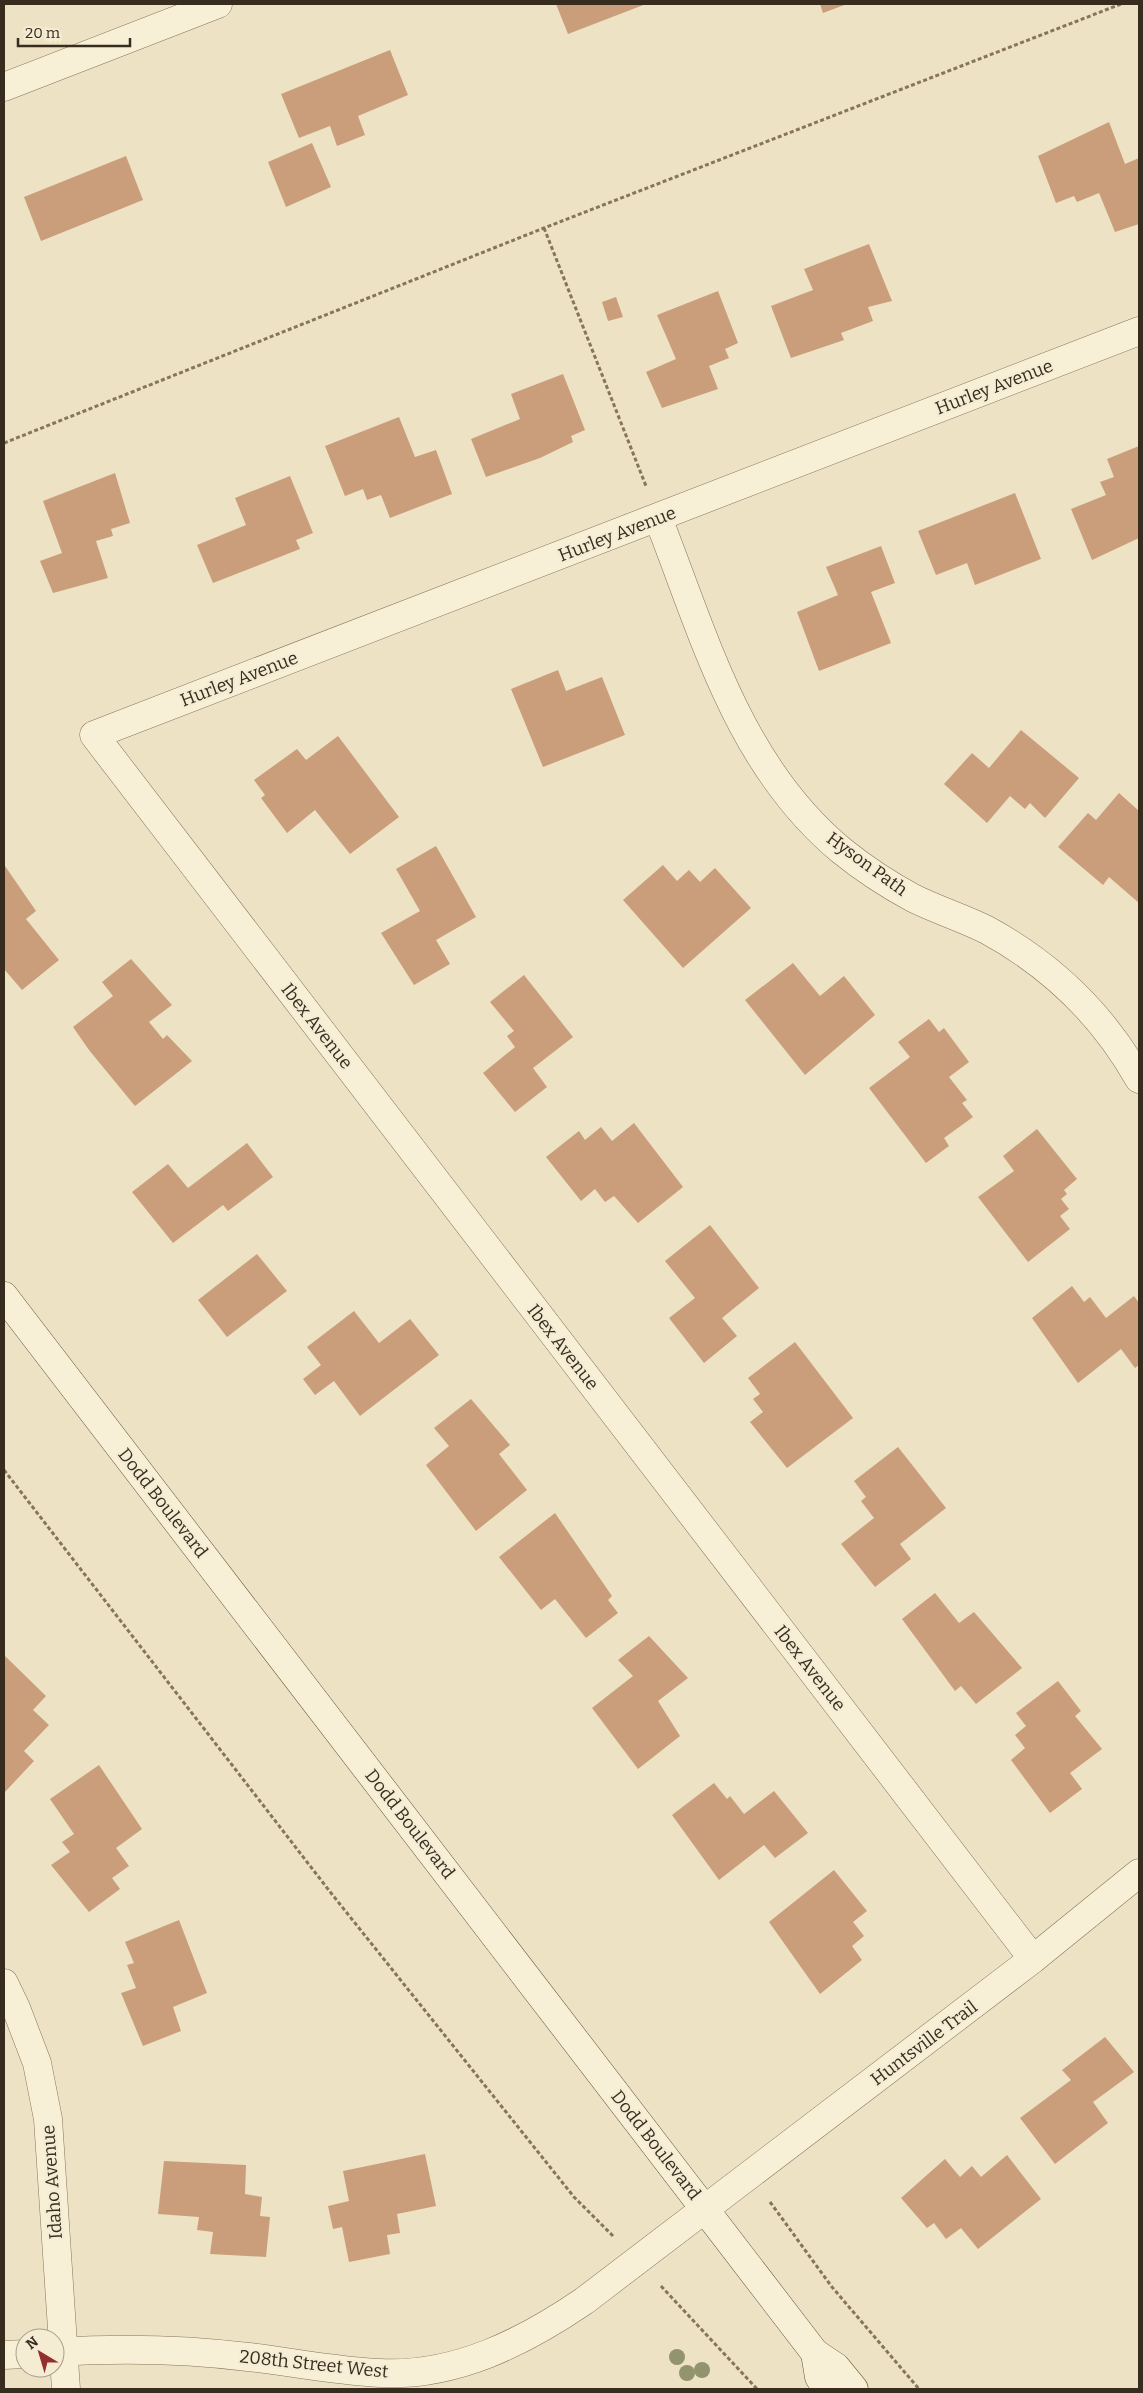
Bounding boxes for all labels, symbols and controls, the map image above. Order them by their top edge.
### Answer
scale bar [18,15,130,47]
text: 20 m [25,24,61,42]
street label: Hurley Avenue [932,354,1056,420]
street label: Hurley Avenue [555,501,679,567]
street label: Hurley Avenue [177,646,301,712]
street label: Hyson Path [822,827,912,901]
street label: Ibex Avenue [277,979,357,1073]
street label: Ibex Avenue [523,1300,603,1394]
street label: Dodd Boulevard [113,1444,213,1562]
street label: Ibex Avenue [770,1621,850,1715]
street label: Dodd Boulevard [360,1765,460,1883]
street label: Huntsville Trail [866,1996,982,2090]
street label: Dodd Boulevard [606,2086,706,2204]
street label: Idaho Avenue [37,2124,67,2240]
north arrow [15,2328,65,2378]
text: N [23,2333,42,2353]
street label: 208th Street West [238,2345,390,2383]

